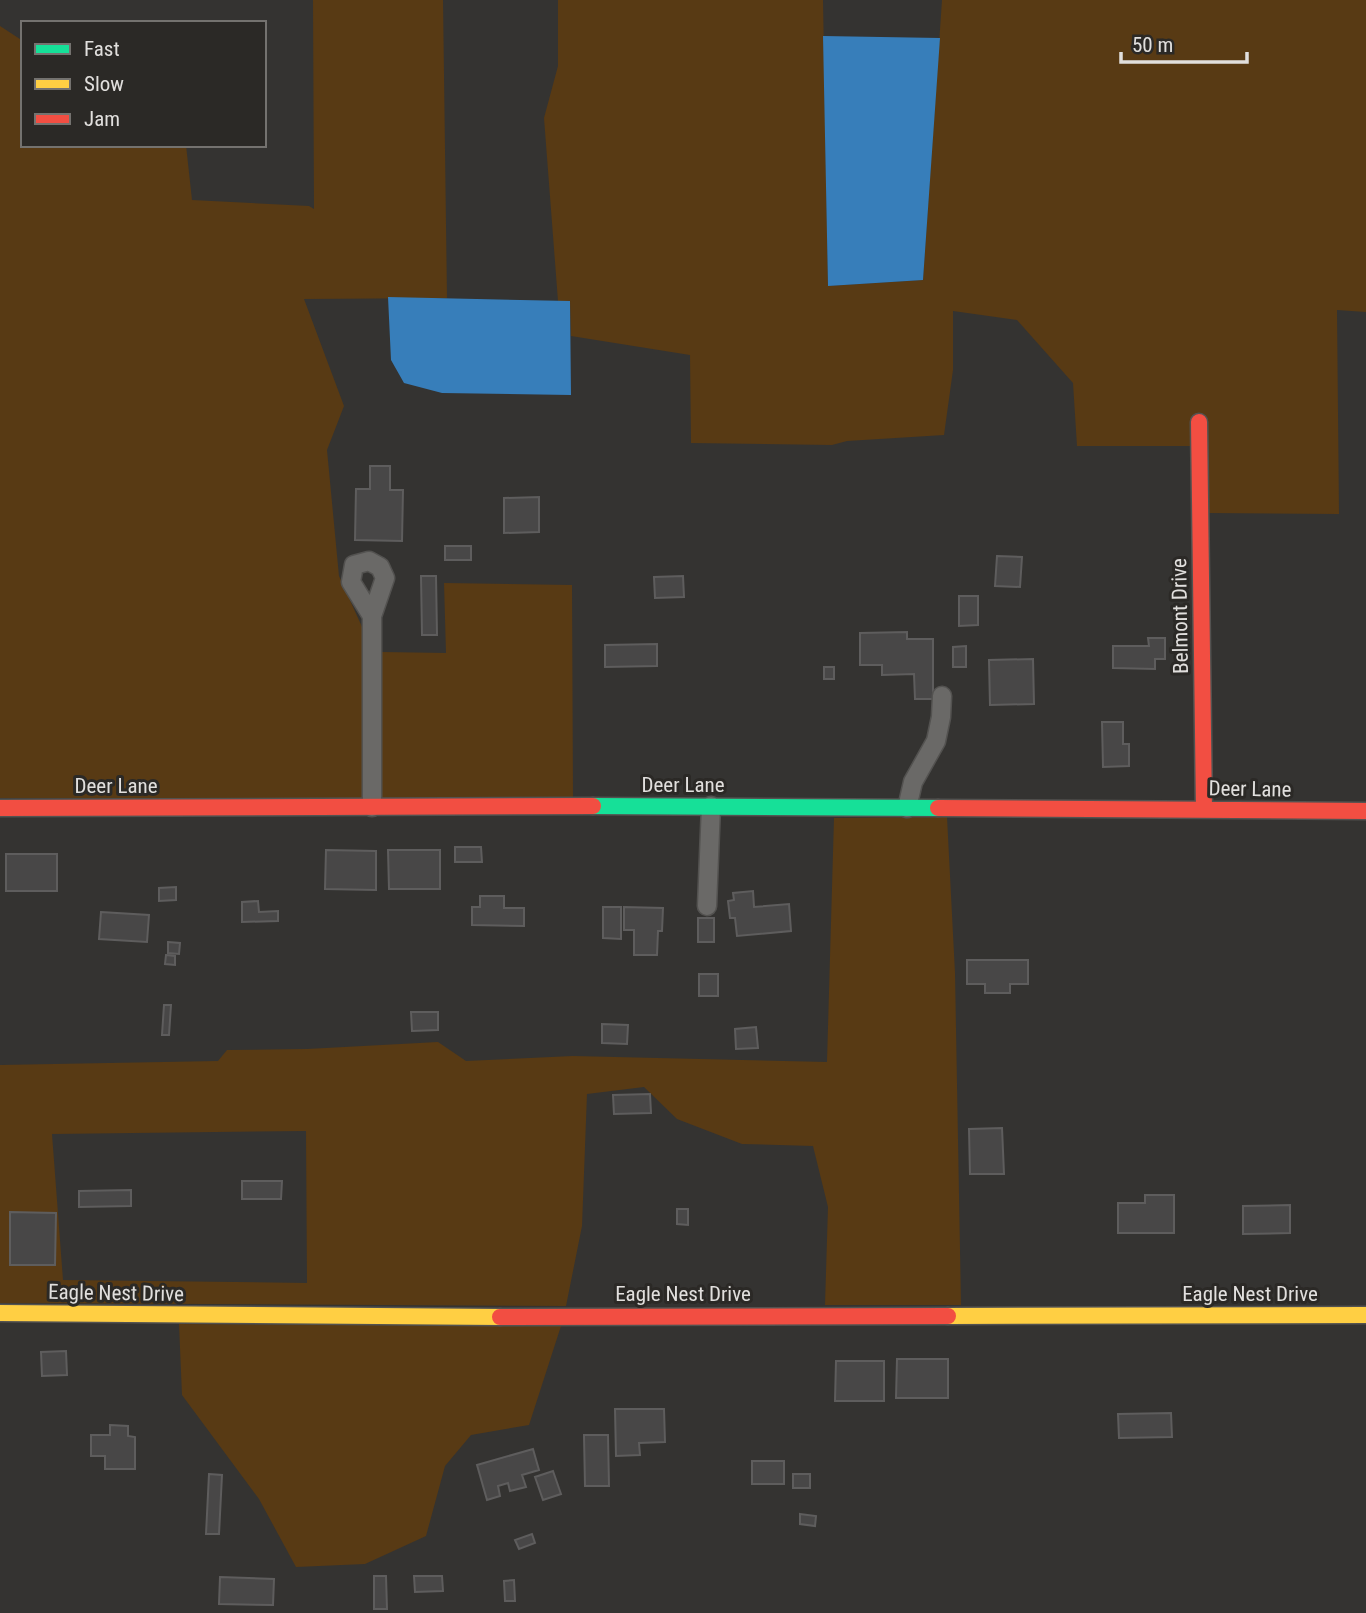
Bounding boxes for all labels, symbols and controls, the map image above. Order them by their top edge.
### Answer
legend [21,21,266,147]
scale bar [1121,21,1247,65]
text: 50 m [1132,33,1173,57]
text: Fast [84,37,120,61]
text: Slow [84,72,124,96]
text: Jam [84,107,120,131]
street label: Belmont Drive [1167,558,1193,674]
street label: Deer Lane [642,773,725,797]
street label: Deer Lane [75,774,158,798]
street label: Deer Lane [1208,776,1292,802]
street label: Eagle Nest Drive [48,1280,184,1306]
street label: Eagle Nest Drive [615,1282,751,1306]
street label: Eagle Nest Drive [1182,1282,1318,1306]

